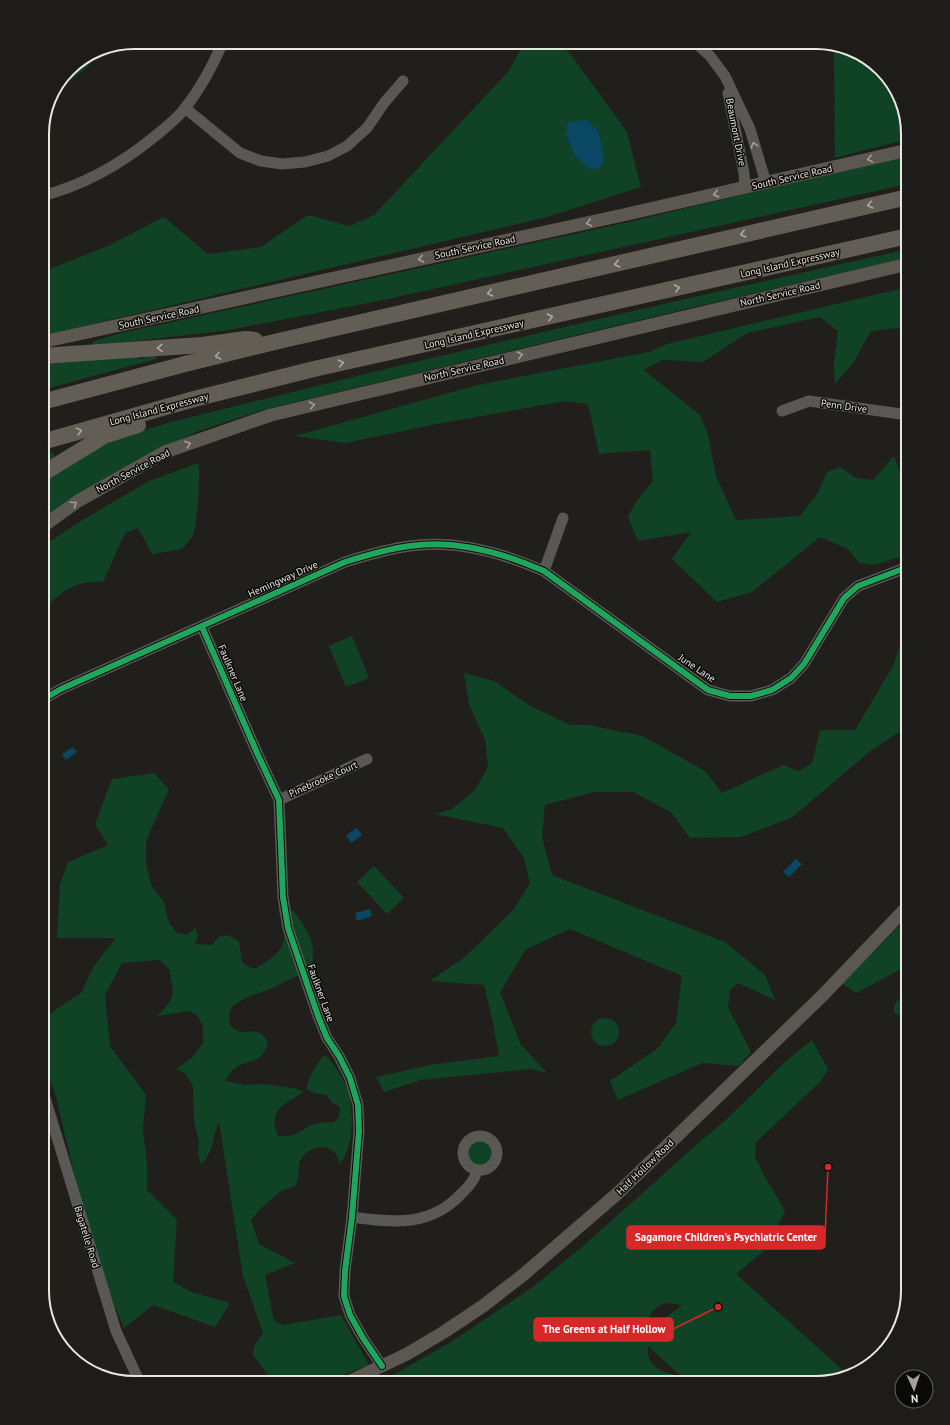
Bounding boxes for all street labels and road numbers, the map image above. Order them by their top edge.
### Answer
street label: Beaumont Drive [723,97,749,167]
street label: South Service Road [751,161,833,193]
street label: South Service Road [433,232,517,262]
street label: Long Island Expressway [739,245,841,281]
street label: North Service Road [739,278,821,310]
street label: South Service Road [117,302,201,332]
street label: Long Island Expressway [423,316,525,352]
street label: North Service Road [423,353,505,385]
street label: Long Island Expressway [108,389,210,428]
street label: Penn Drive [820,396,868,416]
street label: North Service Road [94,446,172,496]
street label: Hemingway Drive [246,558,320,600]
street label: Faulkner Lane [215,643,251,703]
street label: June Lane [675,650,718,685]
street label: Pinebrooke Court [287,758,360,800]
street label: Faulkner Lane [305,962,337,1024]
street label: Half Hollow Road [614,1136,676,1198]
street label: Bagatelle Road [71,1204,103,1270]

